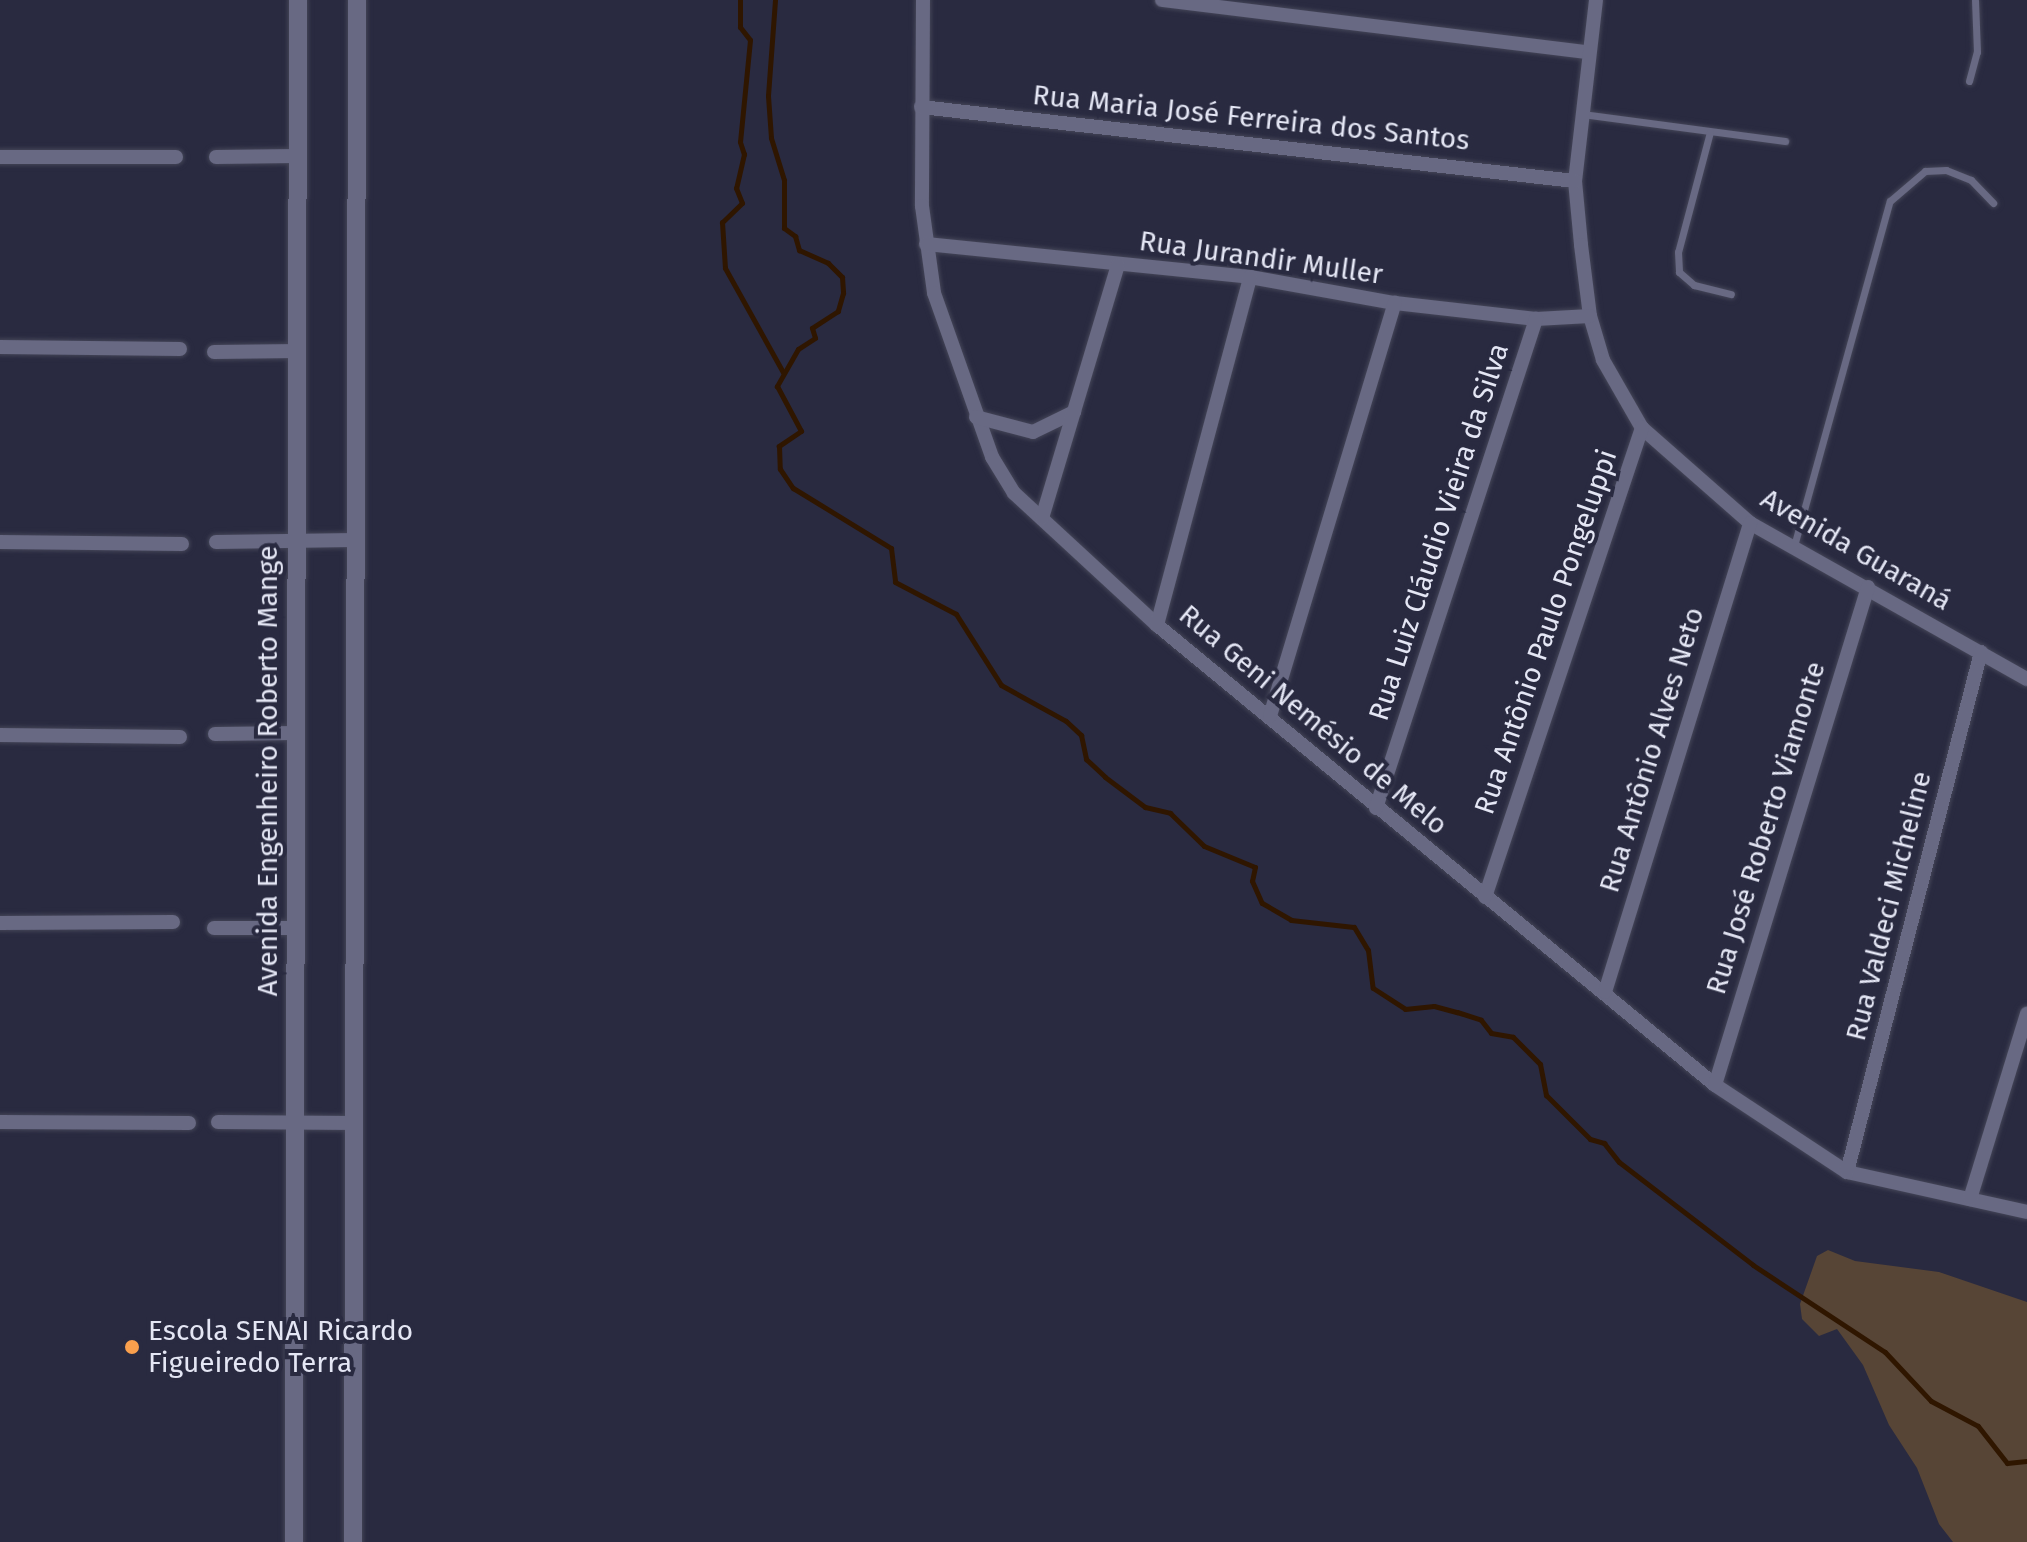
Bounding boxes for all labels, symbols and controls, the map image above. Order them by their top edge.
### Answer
street label: Rua Maria José Ferreira dos Santos [1031,78,1471,158]
street label: Rua Jurandir Muller [1137,224,1385,292]
street label: Rua Luiz Cláudio Vieira da Silva [1362,339,1516,725]
street label: Rua Antônio Paulo Pongeluppi [1468,445,1624,819]
street label: Avenida Guaraná [1755,482,1957,618]
street label: Avenida Engenheiro Roberto Mange [251,546,285,996]
street label: Rua Geni Nemésio de Melo [1172,598,1454,842]
street label: Rua Antônio Alves Neto [1593,603,1711,897]
street label: Rua José Roberto Viamonte [1699,658,1833,998]
street label: Rua Valdeci Micheline [1839,768,1939,1044]
place label: Escola SENAI Ricardo Figueiredo Terra [148,1314,413,1380]
marker: Escola SENAI Ricardo Figueiredo Terra [123,1338,141,1356]

